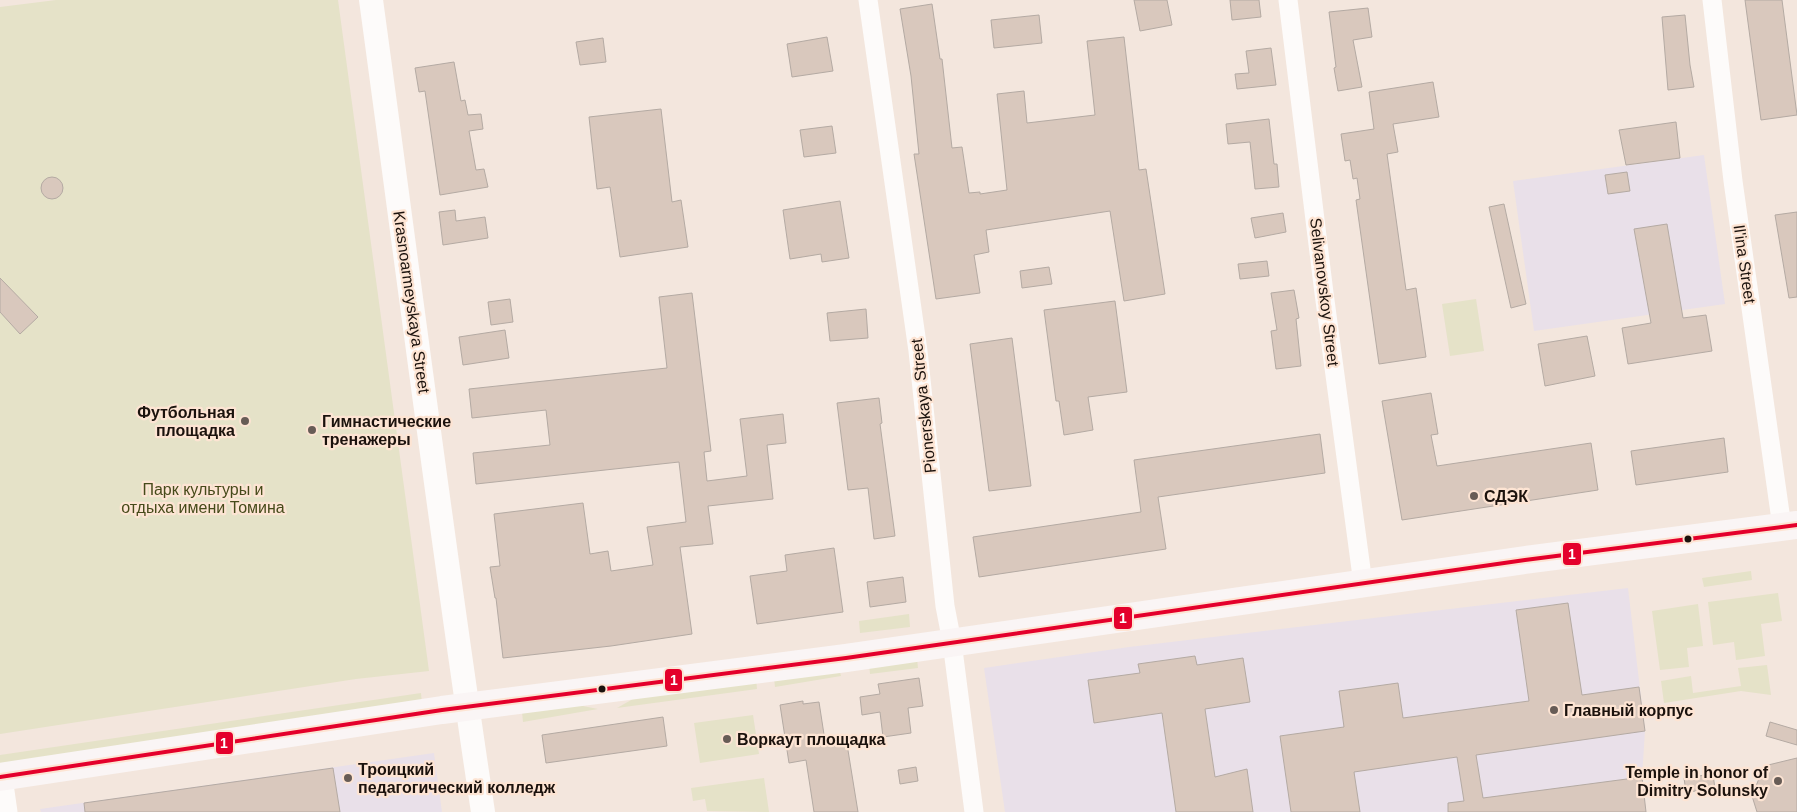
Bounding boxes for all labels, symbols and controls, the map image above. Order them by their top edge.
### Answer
street label: Krasnoarmeyskaya Street [390,210,433,395]
street label: Selivanovskoy Street [1307,217,1342,368]
street label: Il'ina Street [1731,224,1759,305]
street label: Pionerskaya Street [908,337,939,474]
place label: Футбольная площадка [137,404,235,439]
place label: Гимнастические тренажеры [322,413,451,448]
marker: Футбольная площадка [239,415,251,427]
marker: Гимнастические тренажеры [306,424,318,436]
park label: Парк культуры и отдыха имени Томина [121,481,285,516]
place label: СДЭК [1484,488,1528,505]
marker: СДЭК [1468,490,1480,502]
unlabelled marker [1683,534,1693,544]
line badge: 1 [1562,542,1582,566]
text: 1 [1568,546,1576,562]
line badge: 1 [1113,606,1133,630]
text: 1 [1119,610,1127,626]
line badge: 1 [664,668,683,692]
text: 1 [670,672,678,688]
unlabelled marker [597,684,607,694]
place label: Главный корпус [1564,702,1693,719]
marker: Главный корпус [1548,704,1560,716]
line badge: 1 [215,731,234,755]
place label: Воркаут площадка [737,731,886,748]
marker: Воркаут площадка [721,733,733,745]
text: 1 [220,735,228,751]
place label: Троицкий педагогический колледж [358,761,556,796]
place label: Temple in honor of Dimitry Solunsky [1625,764,1769,799]
marker: Троицкий педагогический колледж [342,772,354,784]
marker: Temple in honor of Dimitry Solunsky [1772,775,1784,787]

